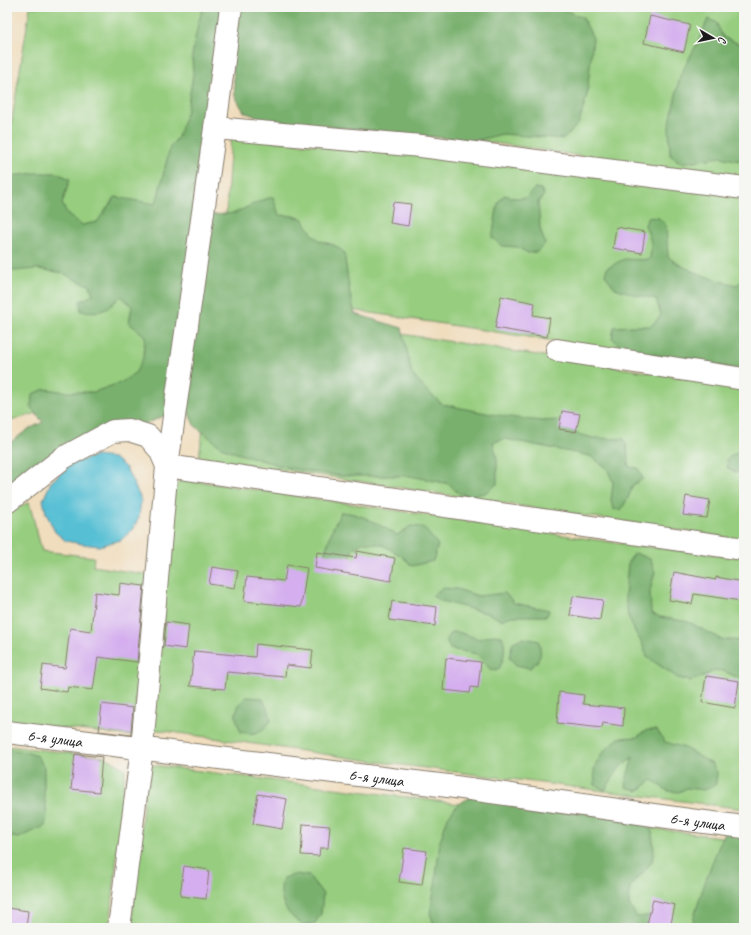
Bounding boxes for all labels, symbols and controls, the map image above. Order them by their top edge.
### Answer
north arrow [693,18,733,58]
text: С [715,36,730,45]
street label: 6-я улица [26,724,85,752]
street label: 6-я улица [348,763,407,791]
street label: 6-я улица [668,807,728,835]

